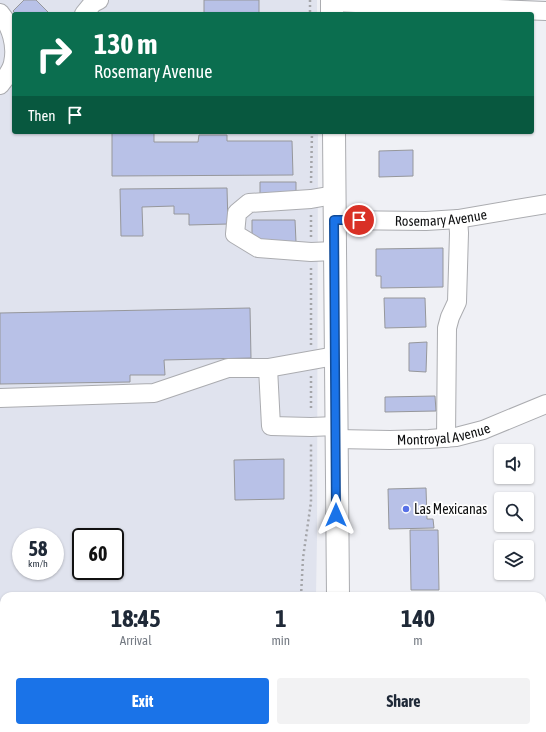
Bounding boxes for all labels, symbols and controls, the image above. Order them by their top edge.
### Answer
icon: right [28,28,80,80]
text: 130 m [94,28,157,60]
text: Rosemary Avenue [94,61,212,82]
icon: arrive [64,104,86,126]
text: Then [28,107,56,124]
pin [342,203,376,237]
street label: Rosemary Avenue [395,206,488,229]
icon: arrive [348,209,370,231]
street label: Montroyal Avenue [397,420,493,448]
map controls [494,444,534,580]
button: sound [494,444,534,484]
button: search [494,492,534,532]
position arrow [315,494,357,536]
place label: Las Mexicanas [414,501,487,517]
marker: Las Mexicanas [401,504,411,514]
speed limit sign: 60 [72,528,124,580]
text: 58 [29,537,47,560]
button: layers [494,540,534,580]
text: km/h [28,558,48,569]
text: 18:45 [111,605,160,632]
text: 1 [275,605,286,632]
text: 140 [401,605,435,632]
text: Arrival [120,633,152,648]
text: min [271,633,290,648]
text: m [413,633,423,648]
button: Exit [16,678,269,724]
button: Share [277,678,530,724]

